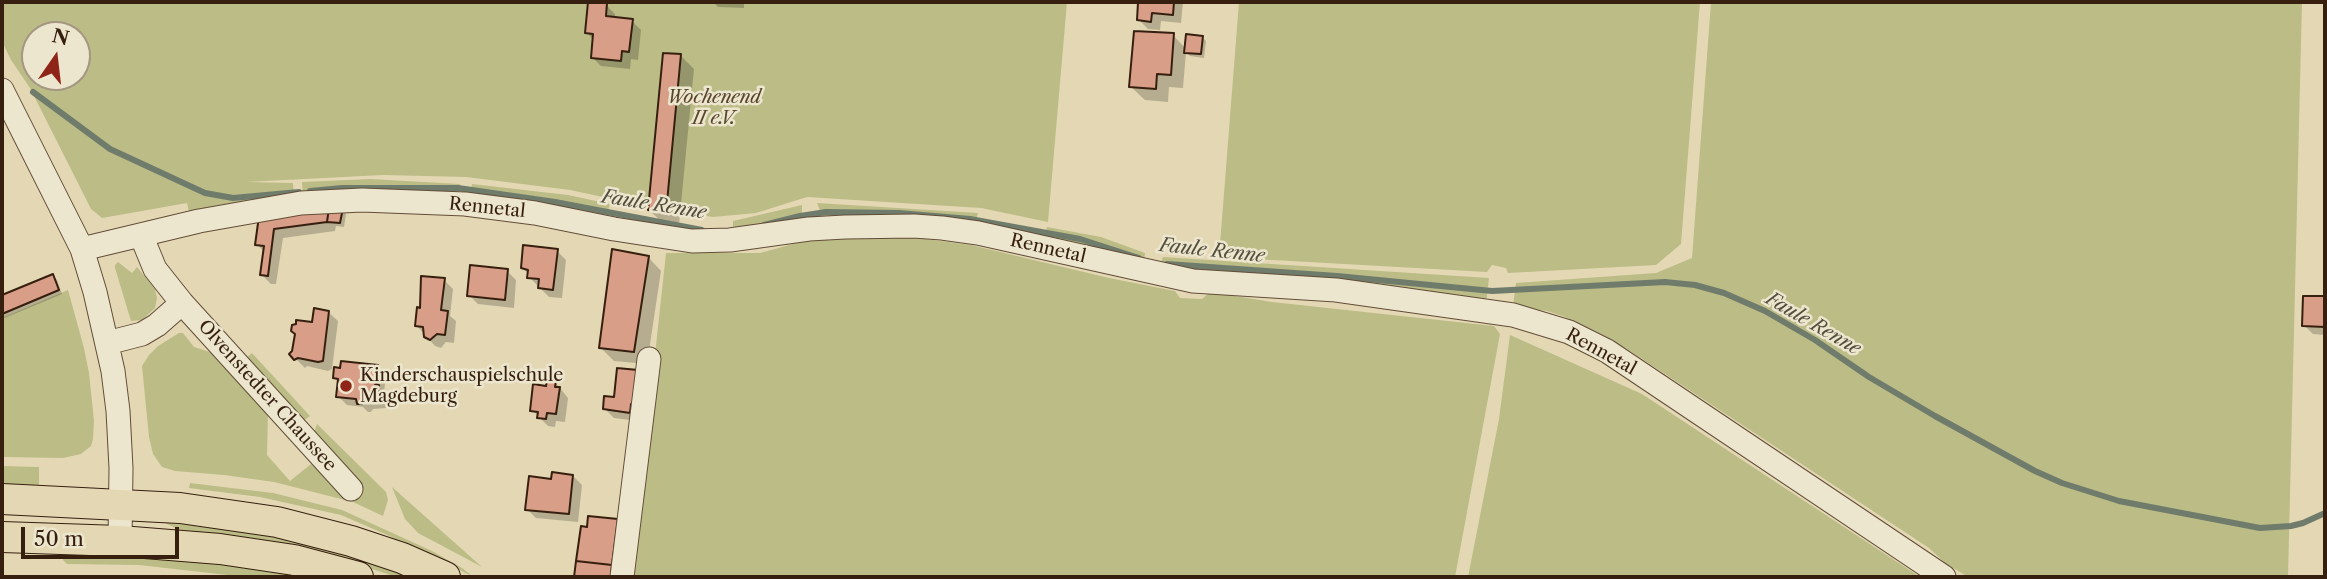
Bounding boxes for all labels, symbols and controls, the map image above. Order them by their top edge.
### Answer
north arrow [21,21,91,91]
text: N [50,24,72,50]
park label: Wochenend II e.V. [667,87,761,130]
water label: Faule Renne [600,185,708,225]
street label: Rennetal [448,193,526,223]
street label: Rennetal [1008,230,1088,268]
water label: Faule Renne [1158,234,1266,268]
water label: Faule Renne [1761,288,1865,360]
street label: Olvenstedter Chaussee [193,316,341,476]
street label: Rennetal [1562,324,1640,380]
place label: Kinderschauspielschule Magdeburg [360,365,563,408]
marker: Kinderschauspielschule Magdeburg [338,378,354,394]
scale bar [24,512,182,556]
text: 50 m [34,526,84,551]

